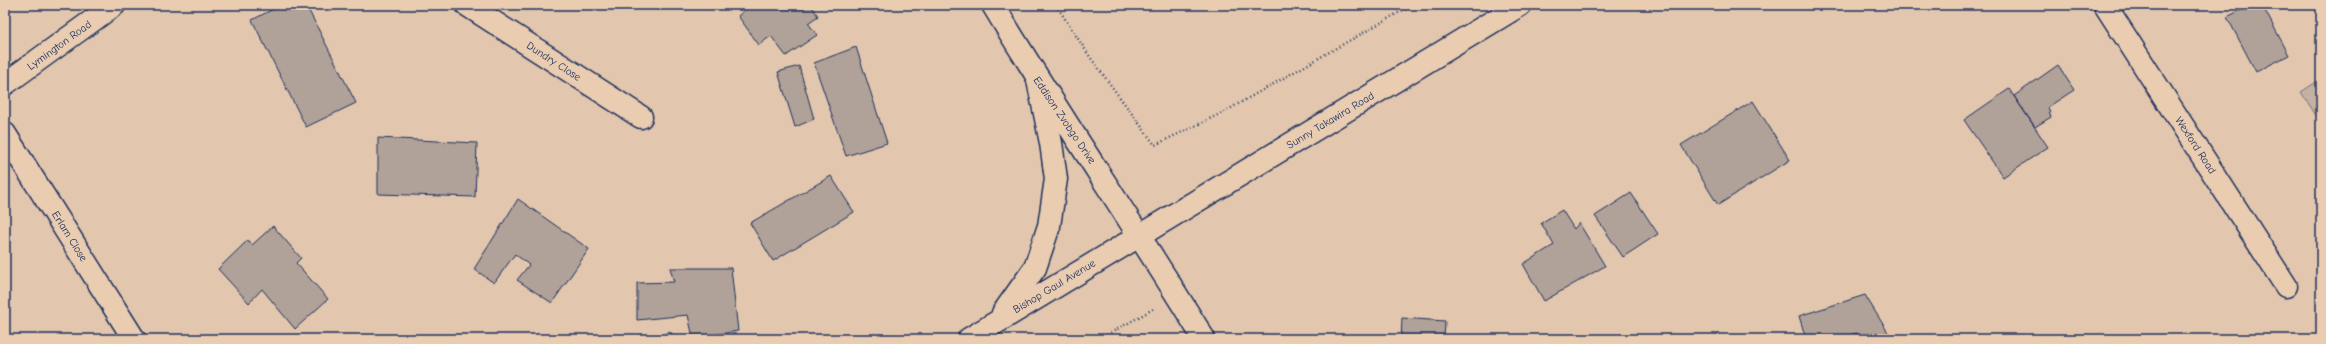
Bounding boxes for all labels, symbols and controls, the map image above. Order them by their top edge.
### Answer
street label: Lymington Road [25,18,94,73]
street label: Dundry Close [524,39,584,84]
street label: Eddison Zvobgo Drive [1031,74,1099,167]
street label: Sunny Takawira Road [1284,89,1377,152]
street label: Wexford Road [2172,114,2219,176]
street label: Erlam Close [49,209,90,264]
street label: Bishop Gaul Avenue [1011,256,1098,316]

